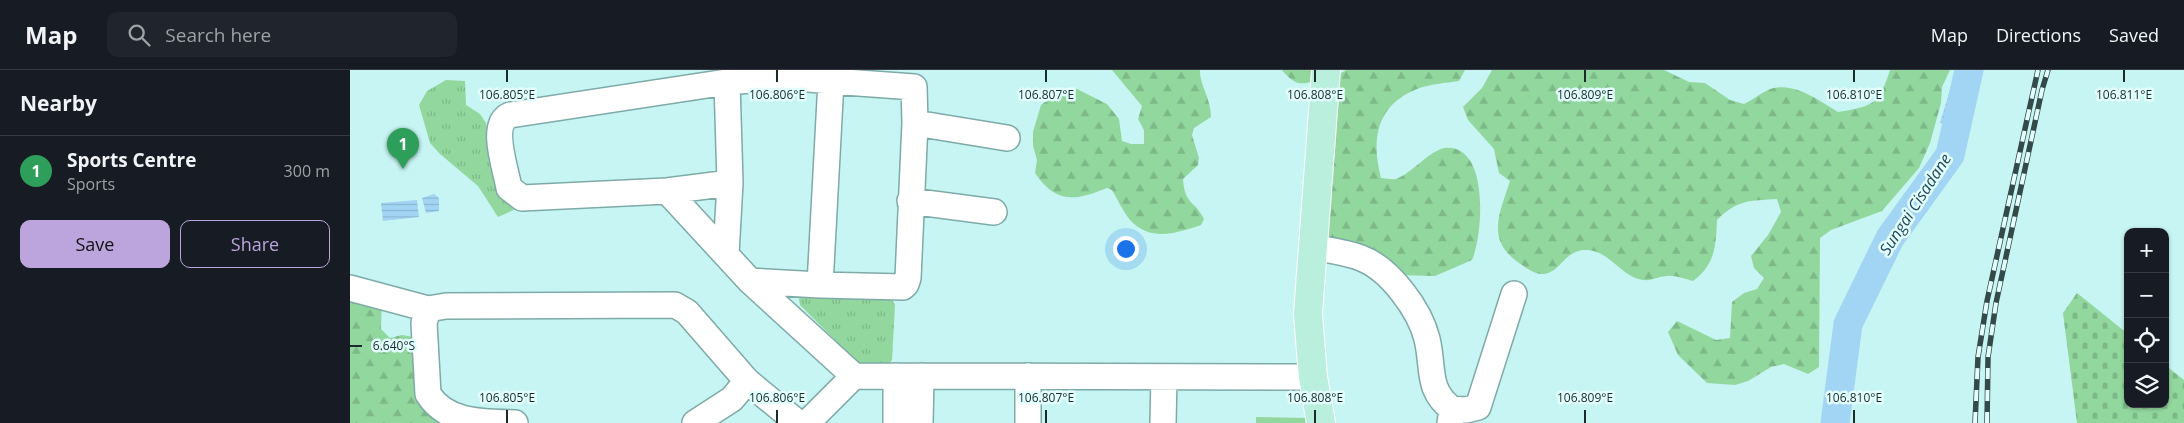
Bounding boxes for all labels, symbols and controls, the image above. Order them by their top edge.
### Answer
search box [107,12,457,57]
text: Map [25,18,77,51]
icon: search [125,21,153,49]
text: Search here [165,22,271,48]
text: Map [1931,23,1968,47]
text: Directions [1996,23,2081,47]
text: Saved [2109,23,2159,47]
text: 106.805°E [479,86,535,103]
text: 106.806°E [749,86,805,103]
text: 106.807°E [1018,86,1074,103]
text: 106.808°E [1287,86,1343,103]
text: 106.809°E [1557,86,1613,103]
text: 106.810°E [1826,86,1882,103]
text: 106.811°E [2096,86,2152,103]
text: Nearby [20,89,97,117]
pin: 1 [387,128,419,169]
text: Sports Centre [67,147,196,173]
water label: Sungai Cisadane [1874,149,1956,259]
text: 1 [31,160,41,182]
text: 300 m [284,160,330,182]
text: Sports [67,173,115,195]
button: Save [20,220,170,268]
button: Share [180,220,330,268]
map controls [2124,228,2169,408]
button: + [2124,228,2169,273]
your location [1113,236,1139,262]
button: − [2124,273,2169,318]
button: locate [2124,318,2169,363]
text: 6.640°S [373,337,415,354]
button: layers [2124,363,2169,408]
text: 106.805°E [479,389,535,406]
text: 106.806°E [749,389,805,406]
text: 106.807°E [1018,389,1074,406]
text: 106.808°E [1287,389,1343,406]
text: 106.809°E [1557,389,1613,406]
text: 106.810°E [1826,389,1882,406]

